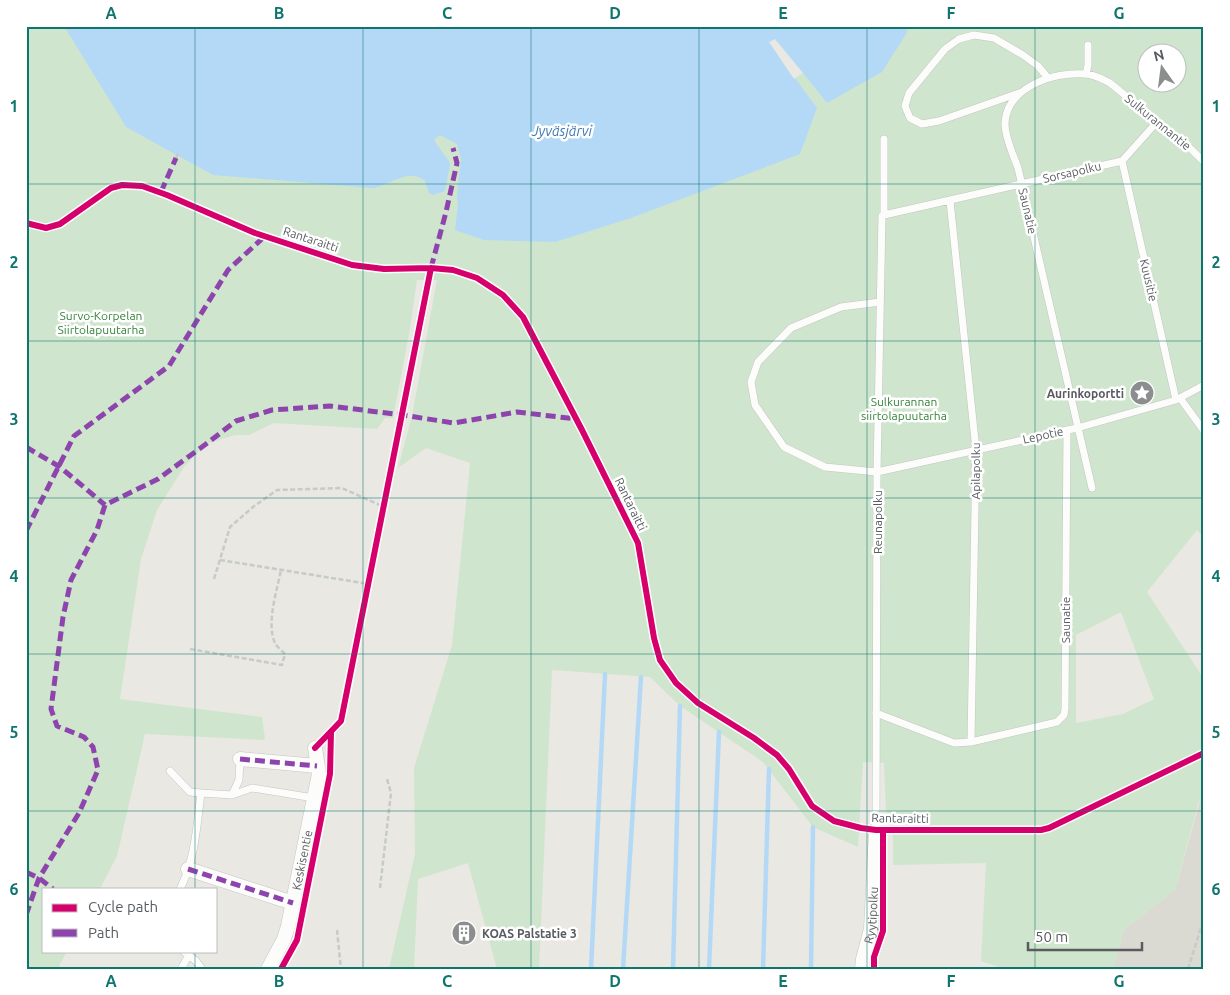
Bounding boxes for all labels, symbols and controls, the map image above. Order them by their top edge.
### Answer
text: A [105,4,117,22]
text: B [274,4,284,22]
text: C [442,4,452,22]
text: D [609,4,621,22]
text: E [778,4,788,22]
text: F [947,4,956,22]
text: G [1113,4,1125,22]
north arrow [1138,42,1188,92]
text: N [1152,46,1166,64]
street label: Sulkurannantie [1122,92,1194,152]
text: 1 [9,97,19,115]
text: 1 [1211,97,1221,115]
water label: Jyväsjärvi [531,123,593,139]
street label: Sorsapolku [1042,159,1102,185]
street label: Saunatie [1016,187,1040,235]
street label: Rantaraitti [282,224,340,254]
text: 2 [9,253,19,271]
text: 2 [1211,253,1221,271]
street label: Kuusitie [1138,257,1160,303]
park label: Survo-Korpelan Siirtolapuutarha [58,309,144,336]
place icon: Aurinkoportti [1129,380,1155,406]
place label: Aurinkoportti [1047,387,1124,400]
park label: Sulkurannan siirtolapuutarha [861,395,947,422]
text: 3 [9,410,19,428]
text: 3 [1211,410,1221,428]
street label: Lepotie [1022,424,1064,446]
street label: Apilapolku [969,442,982,500]
street label: Rantaraitti [613,475,649,533]
street label: Reunapolku [871,490,884,554]
text: 4 [9,567,19,585]
text: 4 [1211,567,1221,585]
street label: Saunatie [1059,597,1072,643]
text: 5 [9,723,19,741]
text: 5 [1211,723,1221,741]
street label: Rantaraitti [871,811,929,825]
street label: Keskisentie [289,829,314,891]
text: 6 [9,880,19,898]
text: 6 [1211,880,1221,898]
street label: Ryytipolku [861,886,880,945]
legend [42,888,218,952]
text: Cycle path [88,898,158,915]
building icon: KOAS Palstatie 3 [451,920,477,946]
scale bar [1028,920,1141,952]
text: Path [88,924,119,941]
place label: KOAS Palstatie 3 [482,927,577,940]
text: 50 m [1035,928,1068,945]
text: A [105,972,117,990]
text: B [274,972,284,990]
text: C [442,972,452,990]
text: D [609,972,621,990]
text: E [778,972,788,990]
text: F [947,972,956,990]
text: G [1113,972,1125,990]

